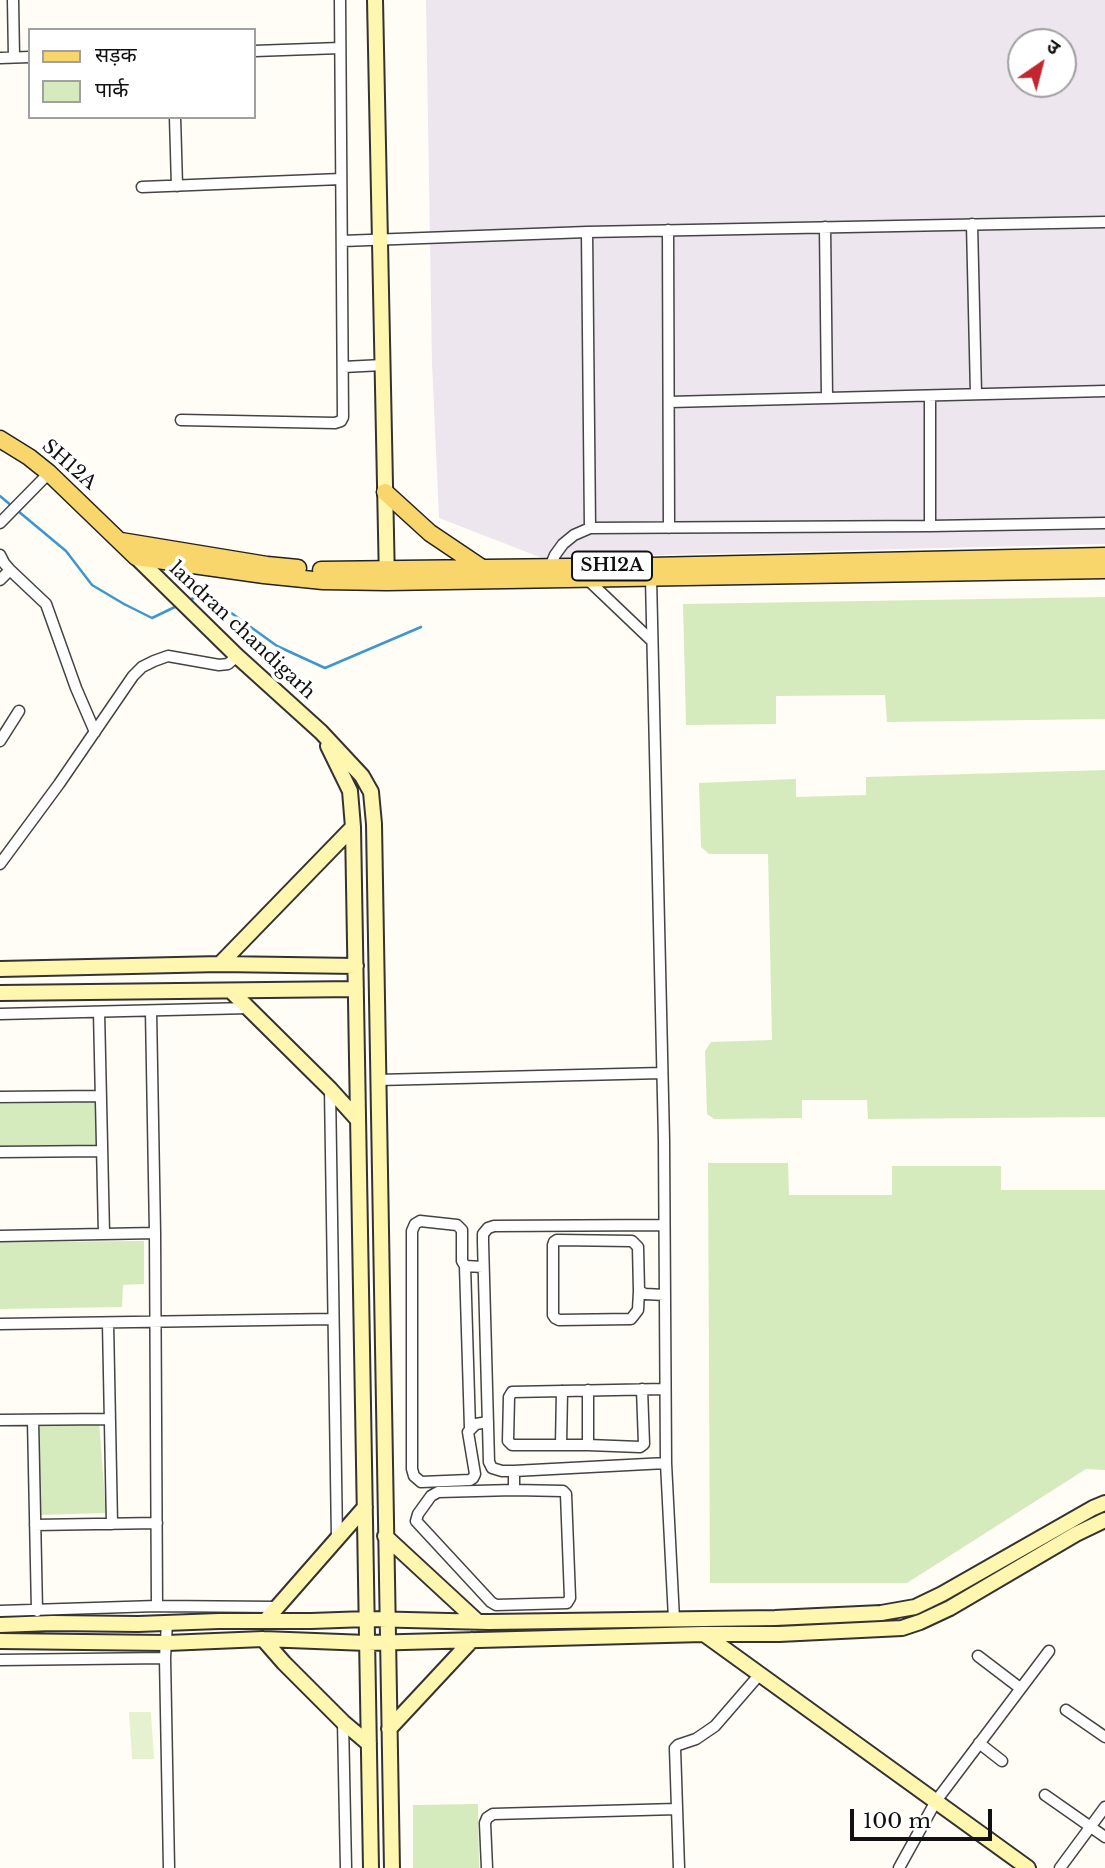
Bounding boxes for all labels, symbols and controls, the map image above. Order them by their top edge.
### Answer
legend [28,28,256,119]
north arrow [1007,28,1077,98]
text: उ [1042,34,1064,60]
text: सड़क [95,42,137,68]
text: पार्क [95,77,129,103]
street label: SH12A [37,435,101,495]
road number: SH12A [572,552,652,580]
street label: landran chandigarh [164,558,320,704]
scale bar [853,1794,995,1838]
text: 100 m [863,1808,931,1834]

